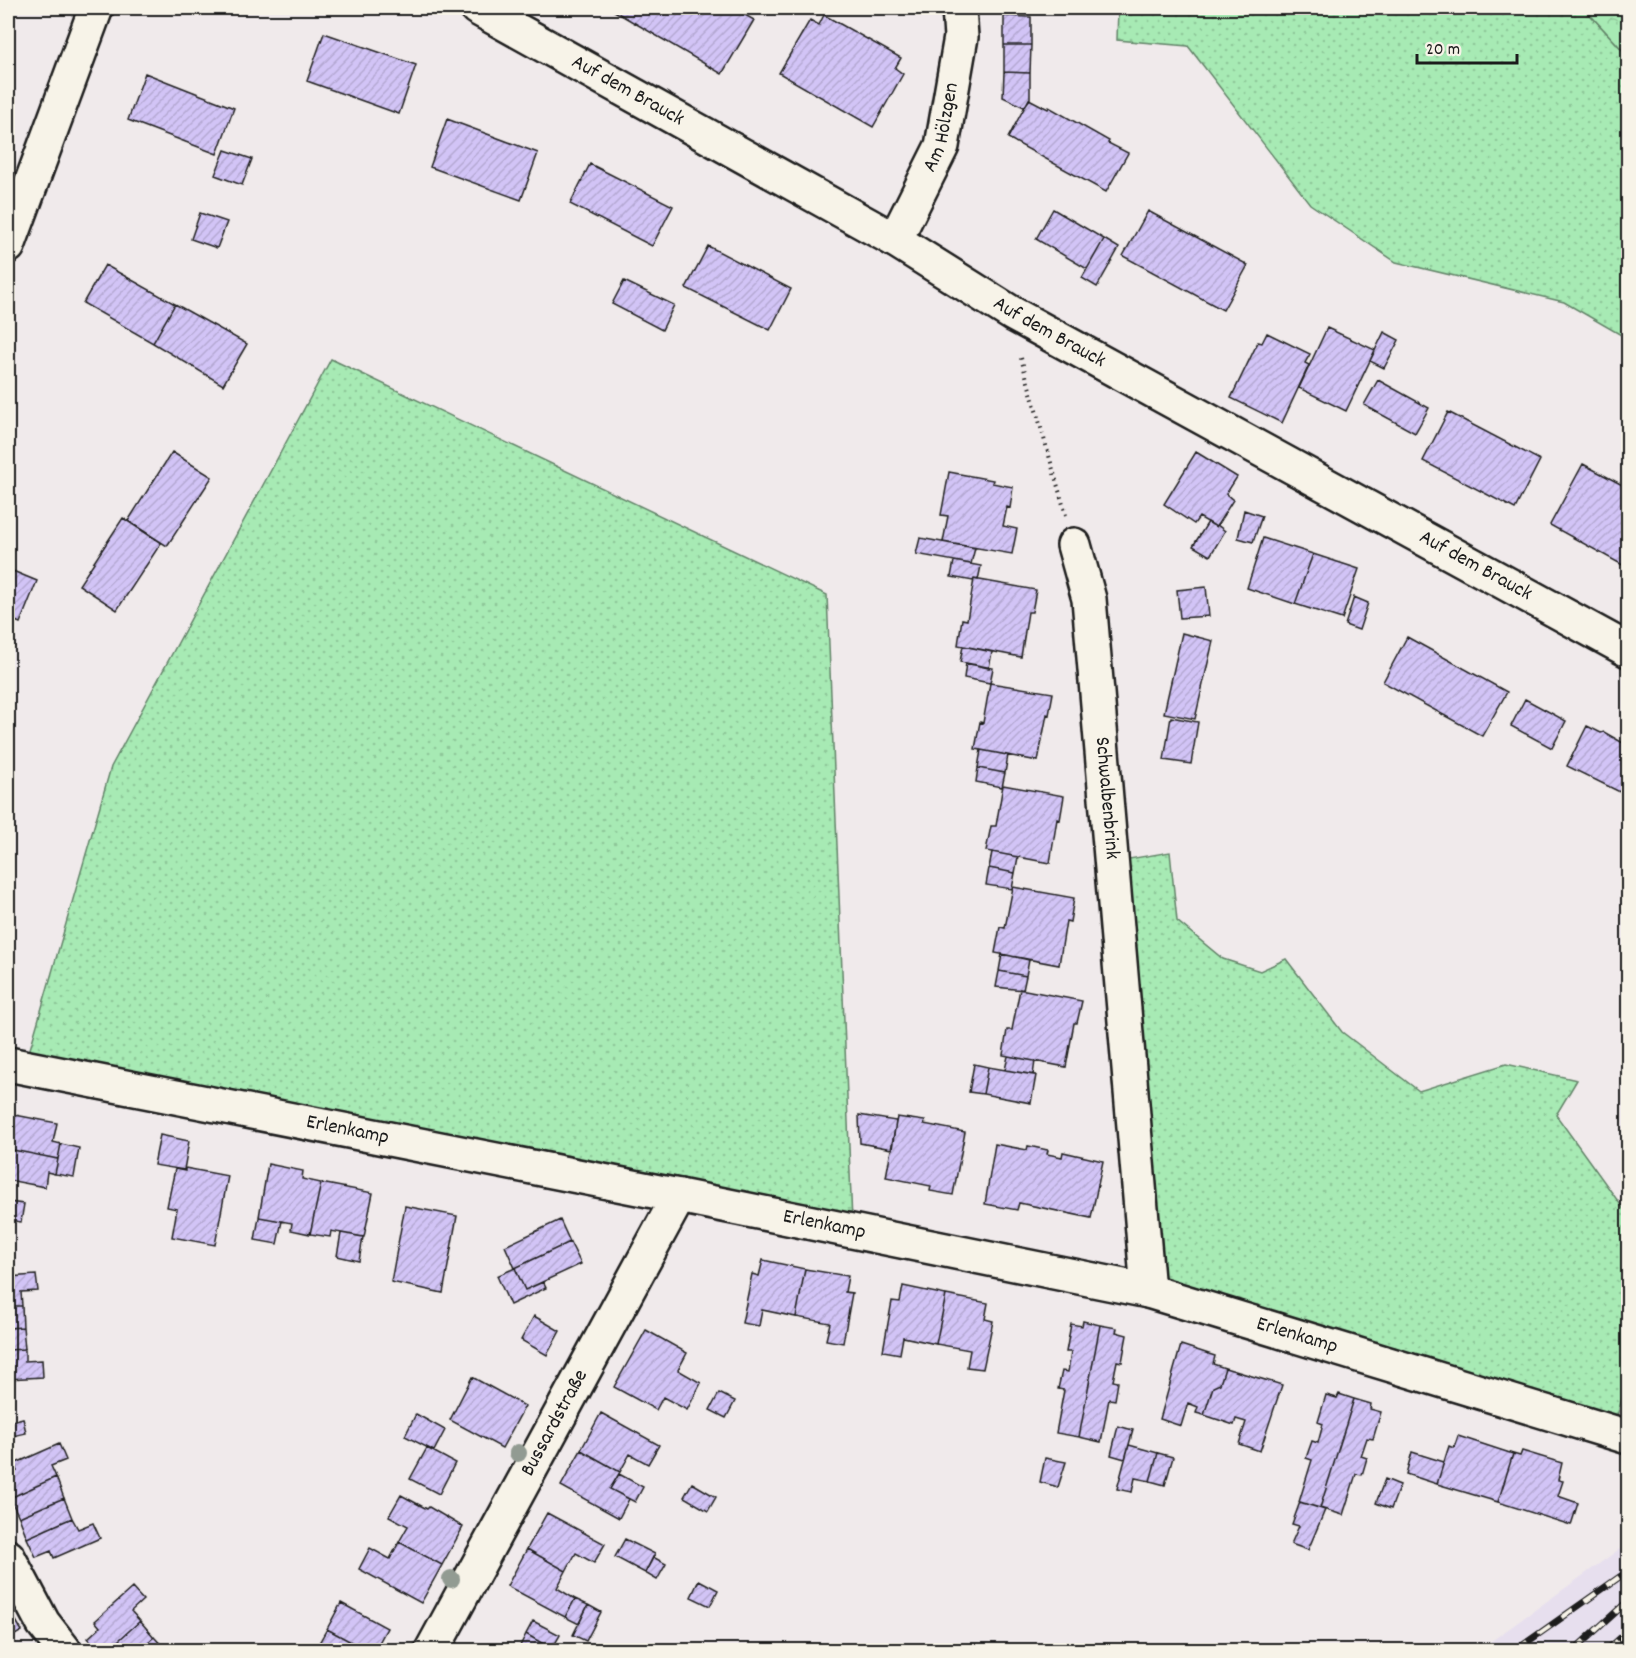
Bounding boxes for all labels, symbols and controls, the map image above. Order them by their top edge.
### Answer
scale bar [1417,27,1518,65]
text: 20 m [1426,38,1460,63]
street label: Auf dem Brauck [566,48,689,135]
street label: Am Hölzgen [916,80,968,178]
street label: Auf dem Brauck [987,290,1111,377]
street label: Auf dem Brauck [1413,523,1537,610]
street label: Schwalbenbrink [1086,736,1126,861]
street label: Erlenkamp [303,1108,392,1154]
street label: Erlenkamp [780,1202,868,1248]
street label: Erlenkamp [1252,1310,1341,1363]
street label: Bussardstraße [514,1364,597,1482]

